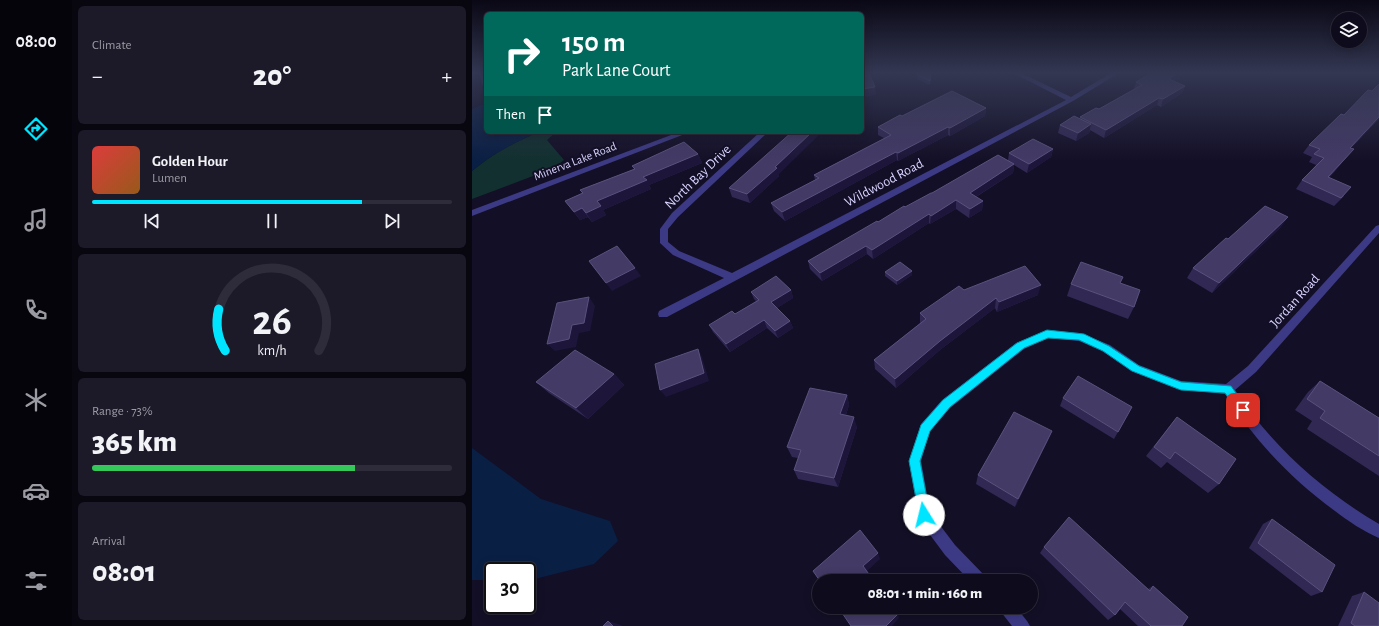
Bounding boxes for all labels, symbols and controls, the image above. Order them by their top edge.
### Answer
map controls [1331,12,1367,48]
button: layers [1331,12,1367,48]
icon: right [496,28,548,80]
text: 150 m [562,29,626,57]
text: 08:00 [15,33,57,51]
text: Climate [92,39,131,52]
text: 20° [253,61,291,91]
text: Park Lane Court [562,62,671,80]
text: − [92,65,103,87]
text: + [441,65,452,87]
icon: arrive [534,104,556,126]
text: Then [496,107,526,122]
icon: directions [22,115,50,143]
street label: Minerva Lake Road [532,140,618,182]
street label: North Bay Drive [662,142,734,212]
text: Golden Hour [152,154,228,169]
street label: Wildwood Road [842,156,926,210]
text: Lumen [152,172,187,185]
icon: music [22,206,50,234]
icon: previous [141,210,163,232]
icon: pause [261,210,283,232]
icon: next [381,210,403,232]
street label: Jordan Road [1268,272,1322,330]
icon: phone [22,296,50,324]
text: 26 [252,301,292,342]
text: km/h [257,344,287,358]
icon: climate [22,386,50,414]
pin [1226,393,1260,427]
icon: arrive [1232,399,1254,421]
text: Range · 73% [92,405,153,418]
text: 365 km [92,427,177,457]
icon: car [22,477,50,505]
position arrow [903,494,945,536]
text: Arrival [92,535,125,548]
text: 08:01 [92,557,156,587]
speed limit sign: 30 [484,562,536,614]
icon: filters [22,567,50,595]
text: 08:01 · 1 min · 160 m [868,586,982,601]

